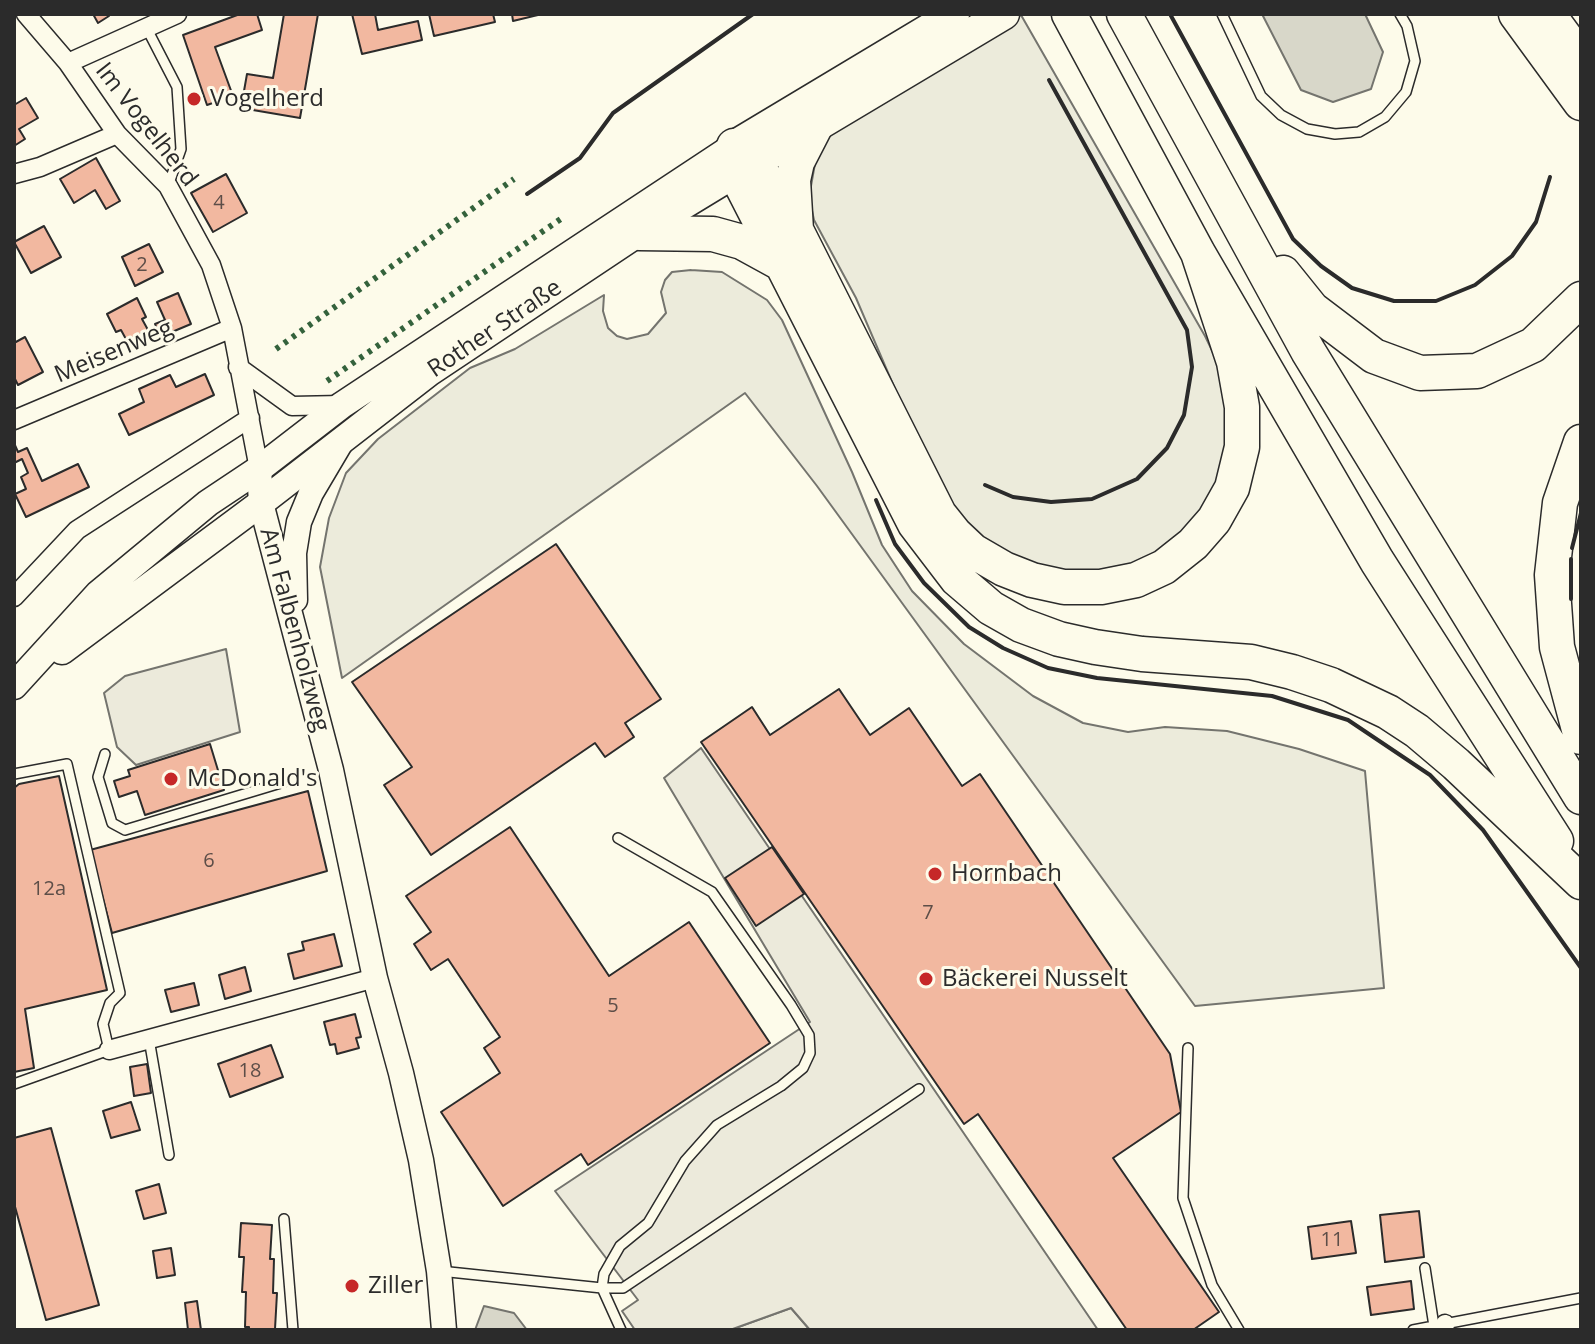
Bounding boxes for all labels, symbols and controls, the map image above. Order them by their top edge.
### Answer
street label: Im Vogelherd [89,57,203,193]
place label: Vogelherd [210,85,324,113]
marker: Vogelherd [185,90,203,108]
house number: 4 [213,191,225,215]
house number: 2 [136,253,148,277]
street label: Rother Straße [423,274,567,384]
street label: Meisenweg [50,314,178,390]
street label: Am Falbenholzweg [253,525,335,735]
place label: McDonald's [187,765,317,793]
marker: McDonald's [162,770,180,788]
house number: 6 [203,849,215,873]
place label: Hornbach [951,860,1062,888]
marker: Hornbach [926,865,944,883]
house number: 12a [32,877,66,901]
house number: 7 [922,901,934,925]
place label: Bäckerei Nusselt [942,965,1128,993]
marker: Bäckerei Nusselt [917,970,935,988]
house number: 5 [607,994,619,1018]
house number: 18 [239,1059,261,1083]
house number: 11 [1321,1228,1343,1252]
place label: Ziller [368,1272,423,1300]
marker: Ziller [343,1277,361,1295]

